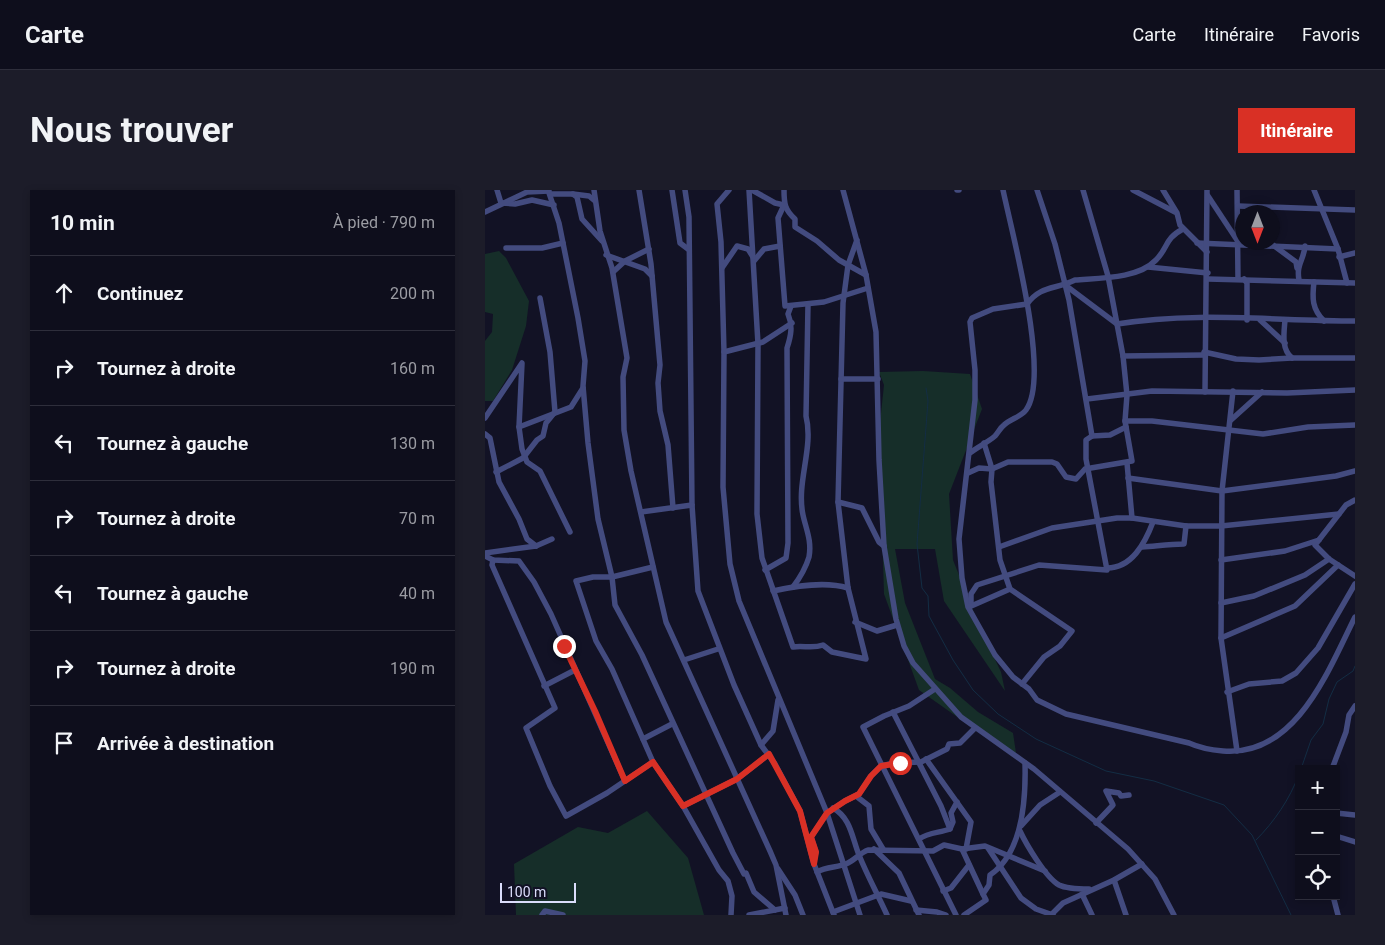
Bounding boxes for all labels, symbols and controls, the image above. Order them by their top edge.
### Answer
text: Carte [25,21,84,49]
text: Carte [1133,24,1176,45]
text: Itinéraire [1204,24,1274,45]
text: Favoris [1302,24,1360,45]
button: Itinéraire [1238,108,1355,153]
text: Nous trouver [30,110,233,151]
north arrow [1235,205,1280,250]
text: 10 min [50,211,115,235]
text: À pied · 790 m [333,213,435,232]
icon: ahead [50,279,78,307]
text: Continuez [97,282,183,305]
text: 200 m [390,284,435,303]
icon: right [50,354,78,382]
text: Tournez à droite [97,357,236,380]
text: 160 m [390,359,435,378]
icon: left [50,429,78,457]
text: Tournez à gauche [97,432,248,455]
text: 130 m [390,434,435,453]
icon: right [50,504,78,532]
text: Tournez à droite [97,507,236,530]
text: 70 m [399,509,435,528]
icon: left [50,579,78,607]
text: Tournez à gauche [97,582,248,605]
text: 40 m [399,584,435,603]
route end [553,635,576,658]
icon: right [50,654,78,682]
text: Tournez à droite [97,657,236,680]
text: 190 m [390,659,435,678]
icon: arrive [50,729,78,757]
text: Arrivée à destination [97,732,274,755]
route start [889,752,912,775]
map controls [1295,765,1340,900]
button: + [1295,765,1340,810]
button: − [1295,810,1340,855]
button: locate [1295,855,1340,900]
scale bar [500,880,576,903]
text: 100 m [507,884,546,900]

